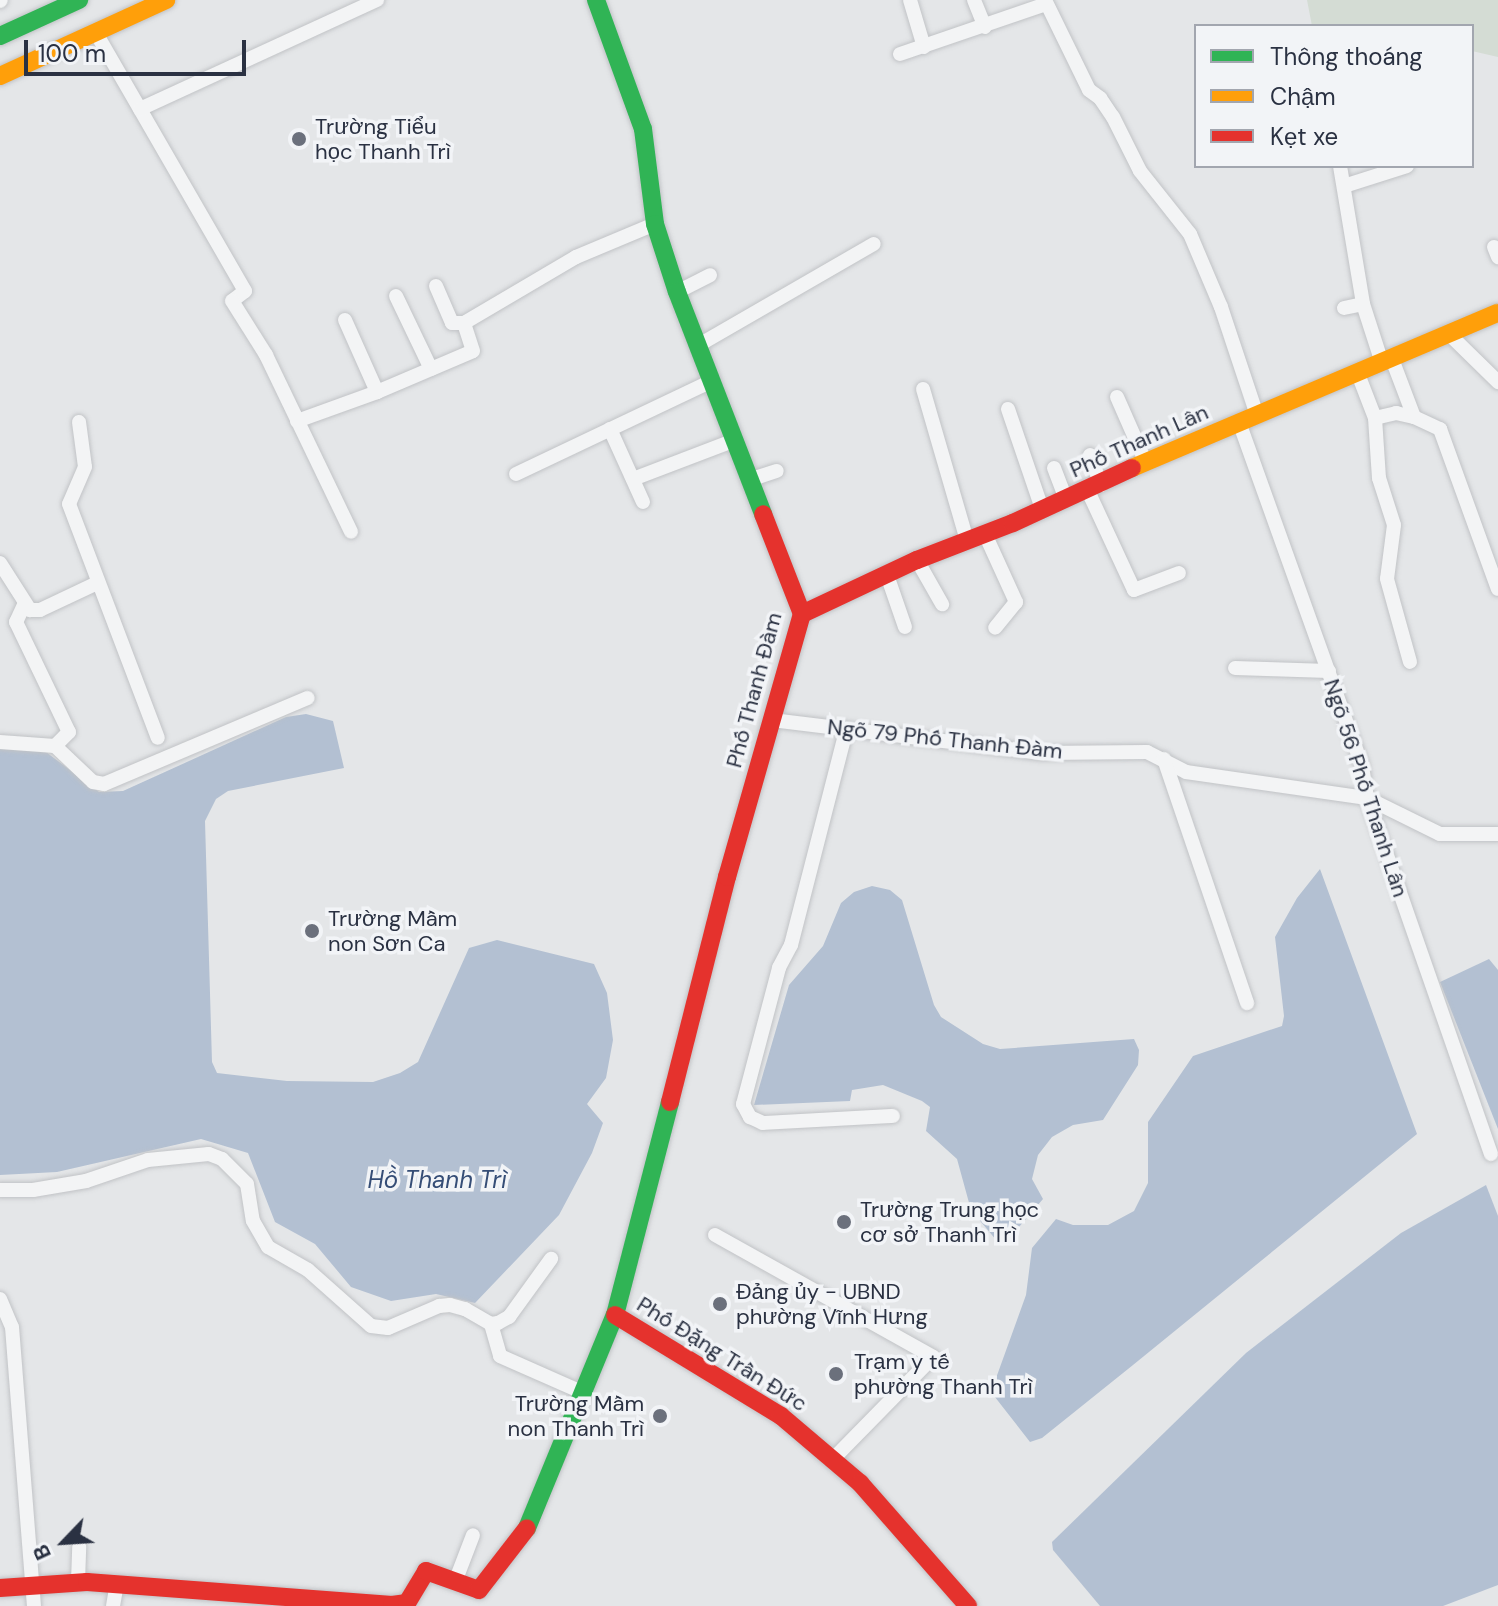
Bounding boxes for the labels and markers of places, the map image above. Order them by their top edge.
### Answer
place label: Trường Tiểu học Thanh Trì [315,113,451,164]
marker: Trường Tiểu học Thanh Trì [290,130,308,148]
place label: Trường Mầm non Sơn Ca [328,905,457,956]
marker: Trường Mầm non Sơn Ca [303,922,321,940]
place label: Trường Trung học cơ sở Thanh Trì [860,1196,1039,1248]
marker: Trường Trung học cơ sở Thanh Trì [835,1213,853,1231]
place label: Đảng ủy - UBND phường Vĩnh Hưng [736,1278,928,1330]
marker: Đảng ủy - UBND phường Vĩnh Hưng [711,1295,729,1313]
place label: Trạm y tế phường Thanh Trì [854,1348,1033,1400]
marker: Trạm y tế phường Thanh Trì [825,1363,847,1385]
place label: Trường Mầm non Thanh Trì [508,1390,644,1442]
marker: Trường Mầm non Thanh Trì [651,1407,669,1425]

